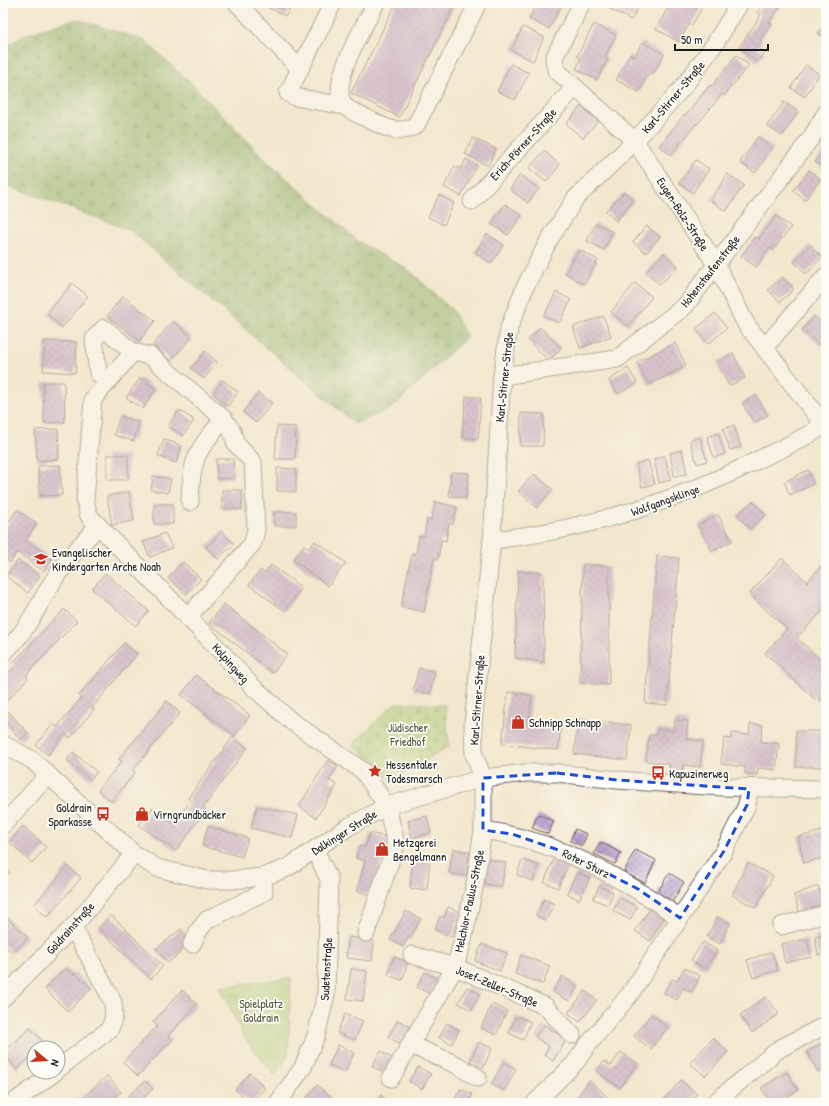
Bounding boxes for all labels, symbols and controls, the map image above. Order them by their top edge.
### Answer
scale bar [675,26,768,52]
text: 50 m [681,31,702,48]
street label: Karl-Stirner-Straße [637,57,709,137]
street label: Erich-Pörner-Straße [486,104,560,184]
street label: Eugen-Bolz-Straße [653,174,713,254]
street label: Hohenstaufenstraße [676,231,744,311]
street label: Karl-Stirner-Straße [491,331,517,423]
street label: Wolfgangsklinge [628,480,702,520]
place label: Evangelischer Kindergarten Arche Noah [52,544,161,575]
school or university icon: Evangelischer Kindergarten Arche Noah [33,551,49,567]
street label: Kolpingweg [208,639,254,687]
street label: Karl-Stirner-Straße [465,654,489,746]
shop icon: Schnipp Schnapp [510,714,526,730]
place label: Schnipp Schnapp [529,714,601,731]
park label: Jüdischer Friedhof [388,719,429,750]
place label: Hessentaler Todesmarsch [386,756,442,787]
place icon: Hessentaler Todesmarsch [367,763,383,779]
bus stop icon: Kapuzinerweg [650,765,666,781]
place label: Kapuzinerweg [669,765,728,782]
place label: Goldrain Sparkasse [48,799,92,830]
street label: Dalkinger Straße [308,805,380,859]
bus stop icon: Goldrain Sparkasse [95,806,111,822]
shop icon: Virngrundbäcker [134,806,150,822]
place label: Virngrundbäcker [153,806,226,823]
place label: Metzgerei Bengelmann [393,834,446,865]
shop icon: Metzgerei Bengelmann [374,841,390,857]
street label: Roter Sturz [559,844,613,882]
street label: Melchior-Paulus-Straße [450,848,488,954]
street label: Goldrainstraße [42,898,98,958]
street label: Sudetenstraße [316,937,336,1001]
street label: Josef-Zeller-Straße [453,961,541,1011]
park label: Spielplatz Goldrain [239,995,283,1026]
north arrow [26,1040,66,1080]
text: N [48,1058,63,1068]

